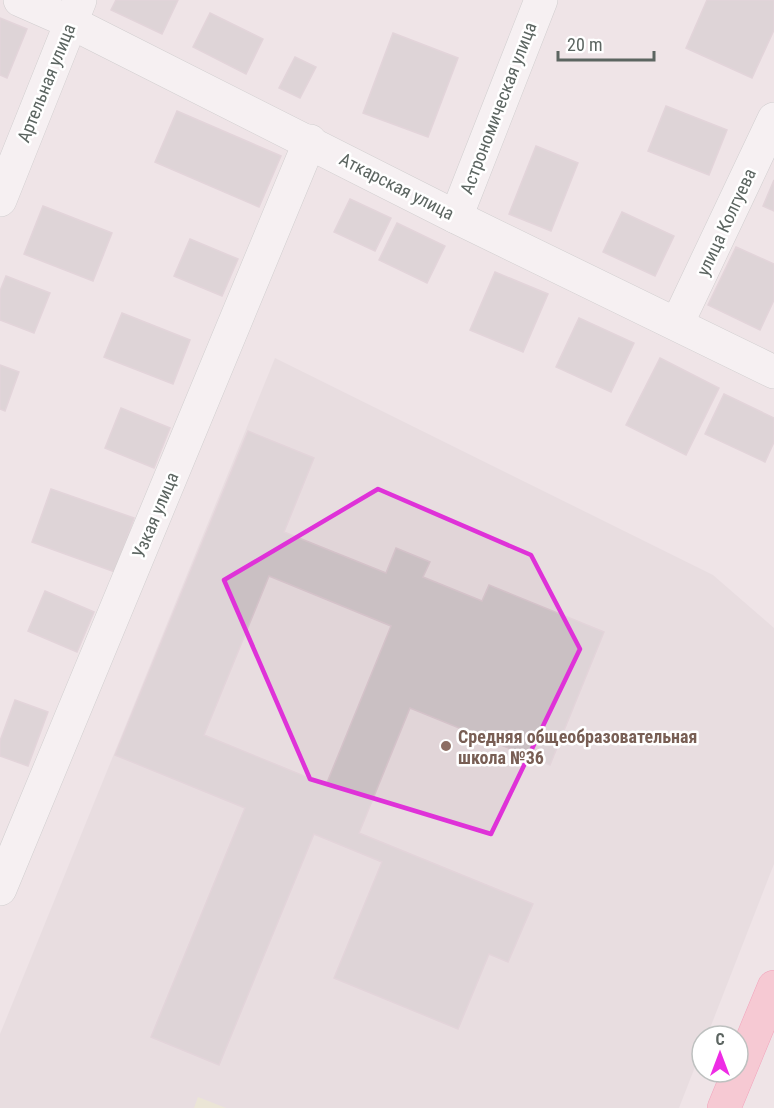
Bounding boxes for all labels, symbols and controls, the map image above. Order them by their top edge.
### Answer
street label: Астрономическая улица [456,19,540,197]
street label: Артельная улица [13,21,79,145]
scale bar [558,24,654,62]
text: 20 m [567,34,602,55]
street label: Аткарская улица [336,148,458,224]
street label: улица Колгуева [692,165,760,279]
street label: Узкая улица [128,469,182,561]
place label: Средняя общеобразовательная школа №36 [458,726,697,768]
marker: Средняя общеобразовательная школа №36 [439,739,453,753]
north arrow [690,1024,750,1084]
text: С [715,1030,725,1049]

